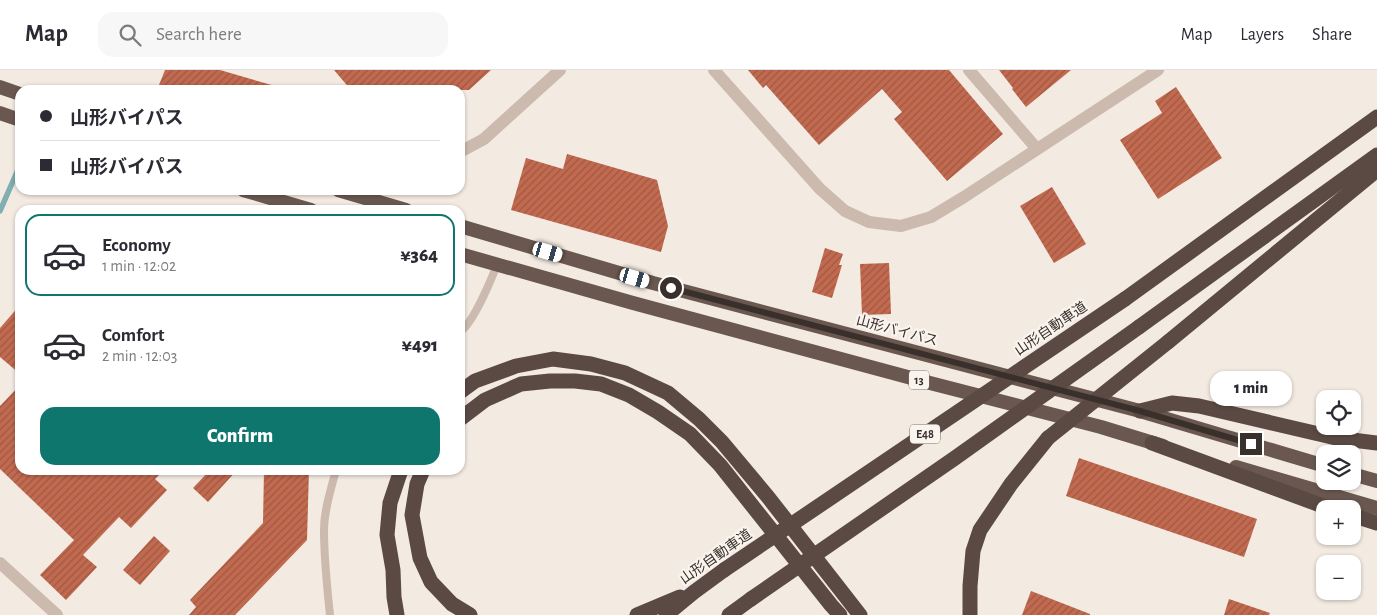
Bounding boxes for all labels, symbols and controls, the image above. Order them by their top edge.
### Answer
search box [98,12,448,57]
icon: search [116,21,144,49]
text: Map [25,22,68,46]
text: Search here [156,25,242,44]
text: Map [1181,26,1212,44]
text: Layers [1240,26,1284,44]
text: Share [1312,26,1352,44]
text: 山形バイパス [70,109,184,128]
text: 山形バイパス [70,158,184,177]
icon: car [42,233,87,278]
text: Economy [102,236,171,255]
car [531,241,564,263]
text: ¥364 [400,246,438,265]
text: 1 min · 12:02 [102,258,176,274]
car [618,267,651,289]
route start [660,277,682,299]
street label: 山形自動車道 [1012,299,1090,358]
street label: 山形バイパス [855,312,940,349]
icon: car [42,323,87,368]
text: Comfort [102,326,164,345]
text: ¥491 [402,336,438,355]
text: 2 min · 12:03 [102,348,177,364]
road number: 13 [909,370,929,390]
callout: 1 min [1210,372,1292,406]
text: 1 min [1234,380,1268,396]
map controls [1316,390,1361,600]
button: locate [1316,390,1361,435]
button: Confirm [40,407,440,465]
road number: E48 [910,424,940,444]
route end [1240,433,1262,455]
button: layers [1316,445,1361,490]
button: + [1316,500,1361,545]
street label: 山形自動車道 [677,526,754,587]
button: − [1316,555,1361,600]

